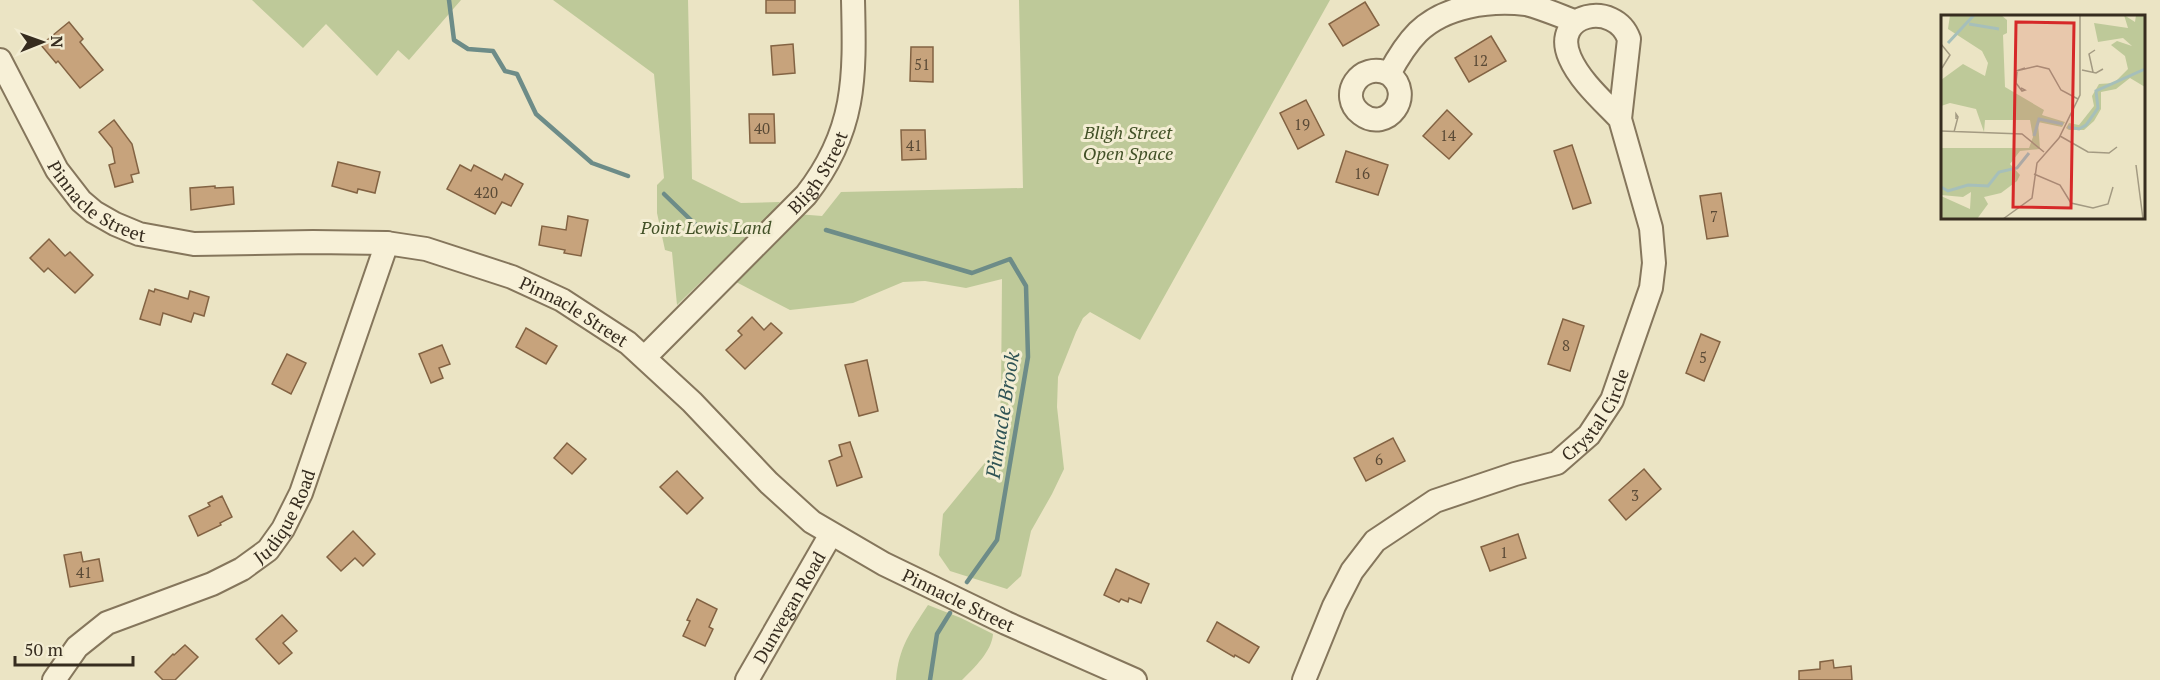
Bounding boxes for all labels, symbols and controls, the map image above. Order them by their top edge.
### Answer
north arrow [12,12,72,72]
inset map [1941,15,2145,219]
text: N [46,35,68,48]
house number: 12 [1472,50,1488,70]
house number: 51 [914,54,930,74]
house number: 19 [1294,114,1310,134]
house number: 40 [754,118,770,138]
park label: Bligh Street Open Space [1083,120,1173,165]
house number: 14 [1440,125,1456,145]
street label: Bligh Street [782,127,853,219]
house number: 41 [906,135,922,155]
street label: Pinnacle Street [42,157,148,247]
house number: 16 [1354,163,1370,183]
house number: 420 [474,182,498,202]
house number: 7 [1710,206,1718,226]
park label: Point Lewis Land [640,215,772,239]
street label: Pinnacle Street [516,270,633,352]
house number: 8 [1562,335,1570,355]
house number: 5 [1699,347,1707,367]
water label: Pinnacle Brook [979,349,1025,481]
street label: Crystal Circle [1556,365,1634,466]
house number: 6 [1375,449,1383,469]
street label: Judique Road [249,466,320,569]
house number: 3 [1631,485,1639,505]
house number: 1 [1500,542,1508,562]
street label: Dunvegan Road [747,547,831,668]
house number: 41 [76,562,92,582]
street label: Pinnacle Street [898,563,1019,637]
scale bar [15,629,134,667]
text: 50 m [24,637,64,661]

